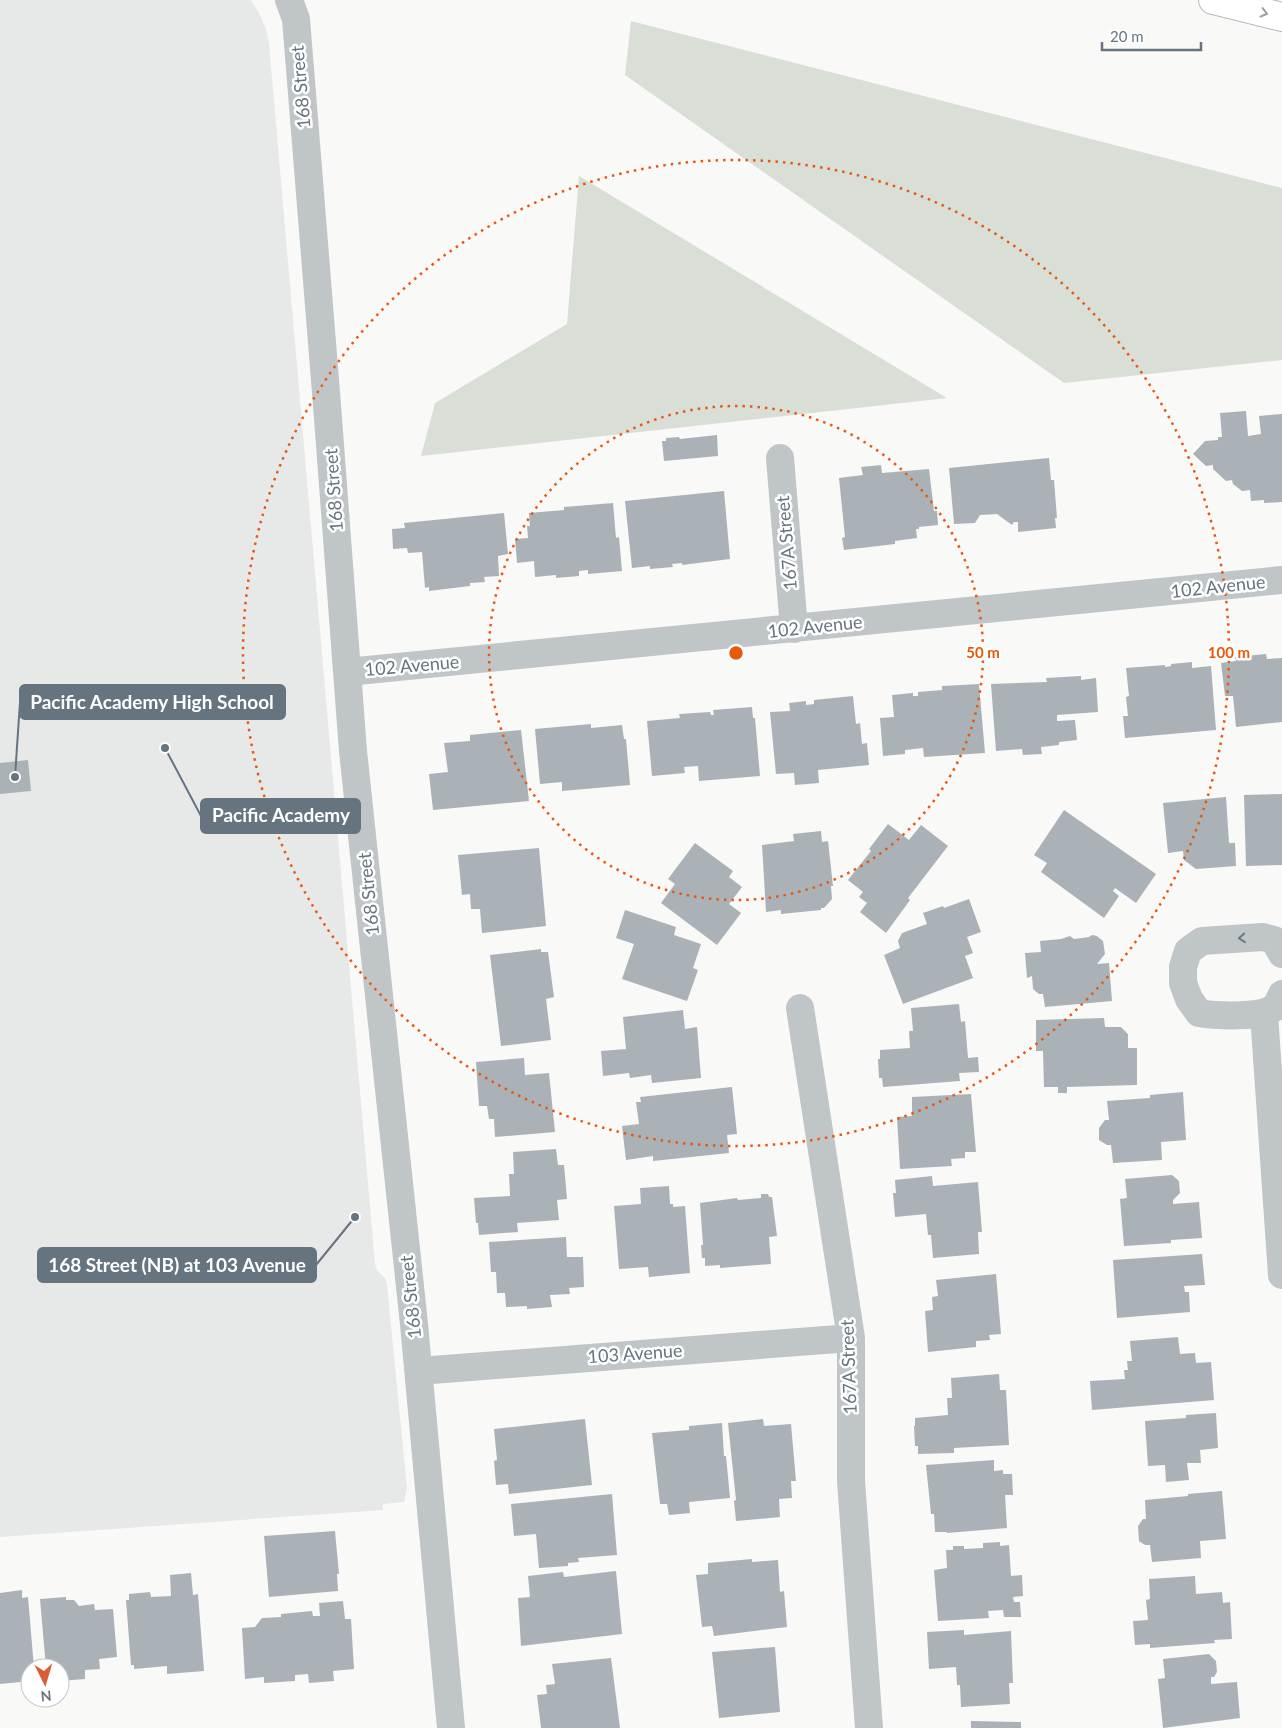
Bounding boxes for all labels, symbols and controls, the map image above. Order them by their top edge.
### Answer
one-way arrow [1260,7,1269,18]
scale bar [1102,20,1201,52]
text: 20 m [1110,27,1144,45]
street label: 168 Street [285,44,315,130]
street label: 168 Street [319,447,347,532]
street label: 167A Street [771,494,801,591]
street label: 102 Avenue [1170,570,1266,602]
street label: 102 Avenue [767,610,863,642]
text: 50 m [966,643,1000,661]
text: 100 m [1208,643,1250,661]
centre of rings [727,644,745,662]
street label: 102 Avenue [364,650,460,680]
callout: Pacific Academy High School [20,685,285,719]
text: Pacific Academy High School [30,690,274,713]
callout: Pacific Academy [201,799,360,833]
text: Pacific Academy [212,803,351,826]
street label: 168 Street [353,851,383,937]
one-way arrow [1237,932,1245,943]
callout: 168 Street (NB) at 103 Avenue [38,1248,316,1282]
text: 168 Street (NB) at 103 Avenue [48,1253,306,1276]
street label: 168 Street [395,1254,425,1340]
street label: 167A Street [835,1319,861,1415]
street label: 103 Avenue [587,1339,683,1367]
north arrow [20,1658,70,1708]
text: N [40,1688,52,1705]

